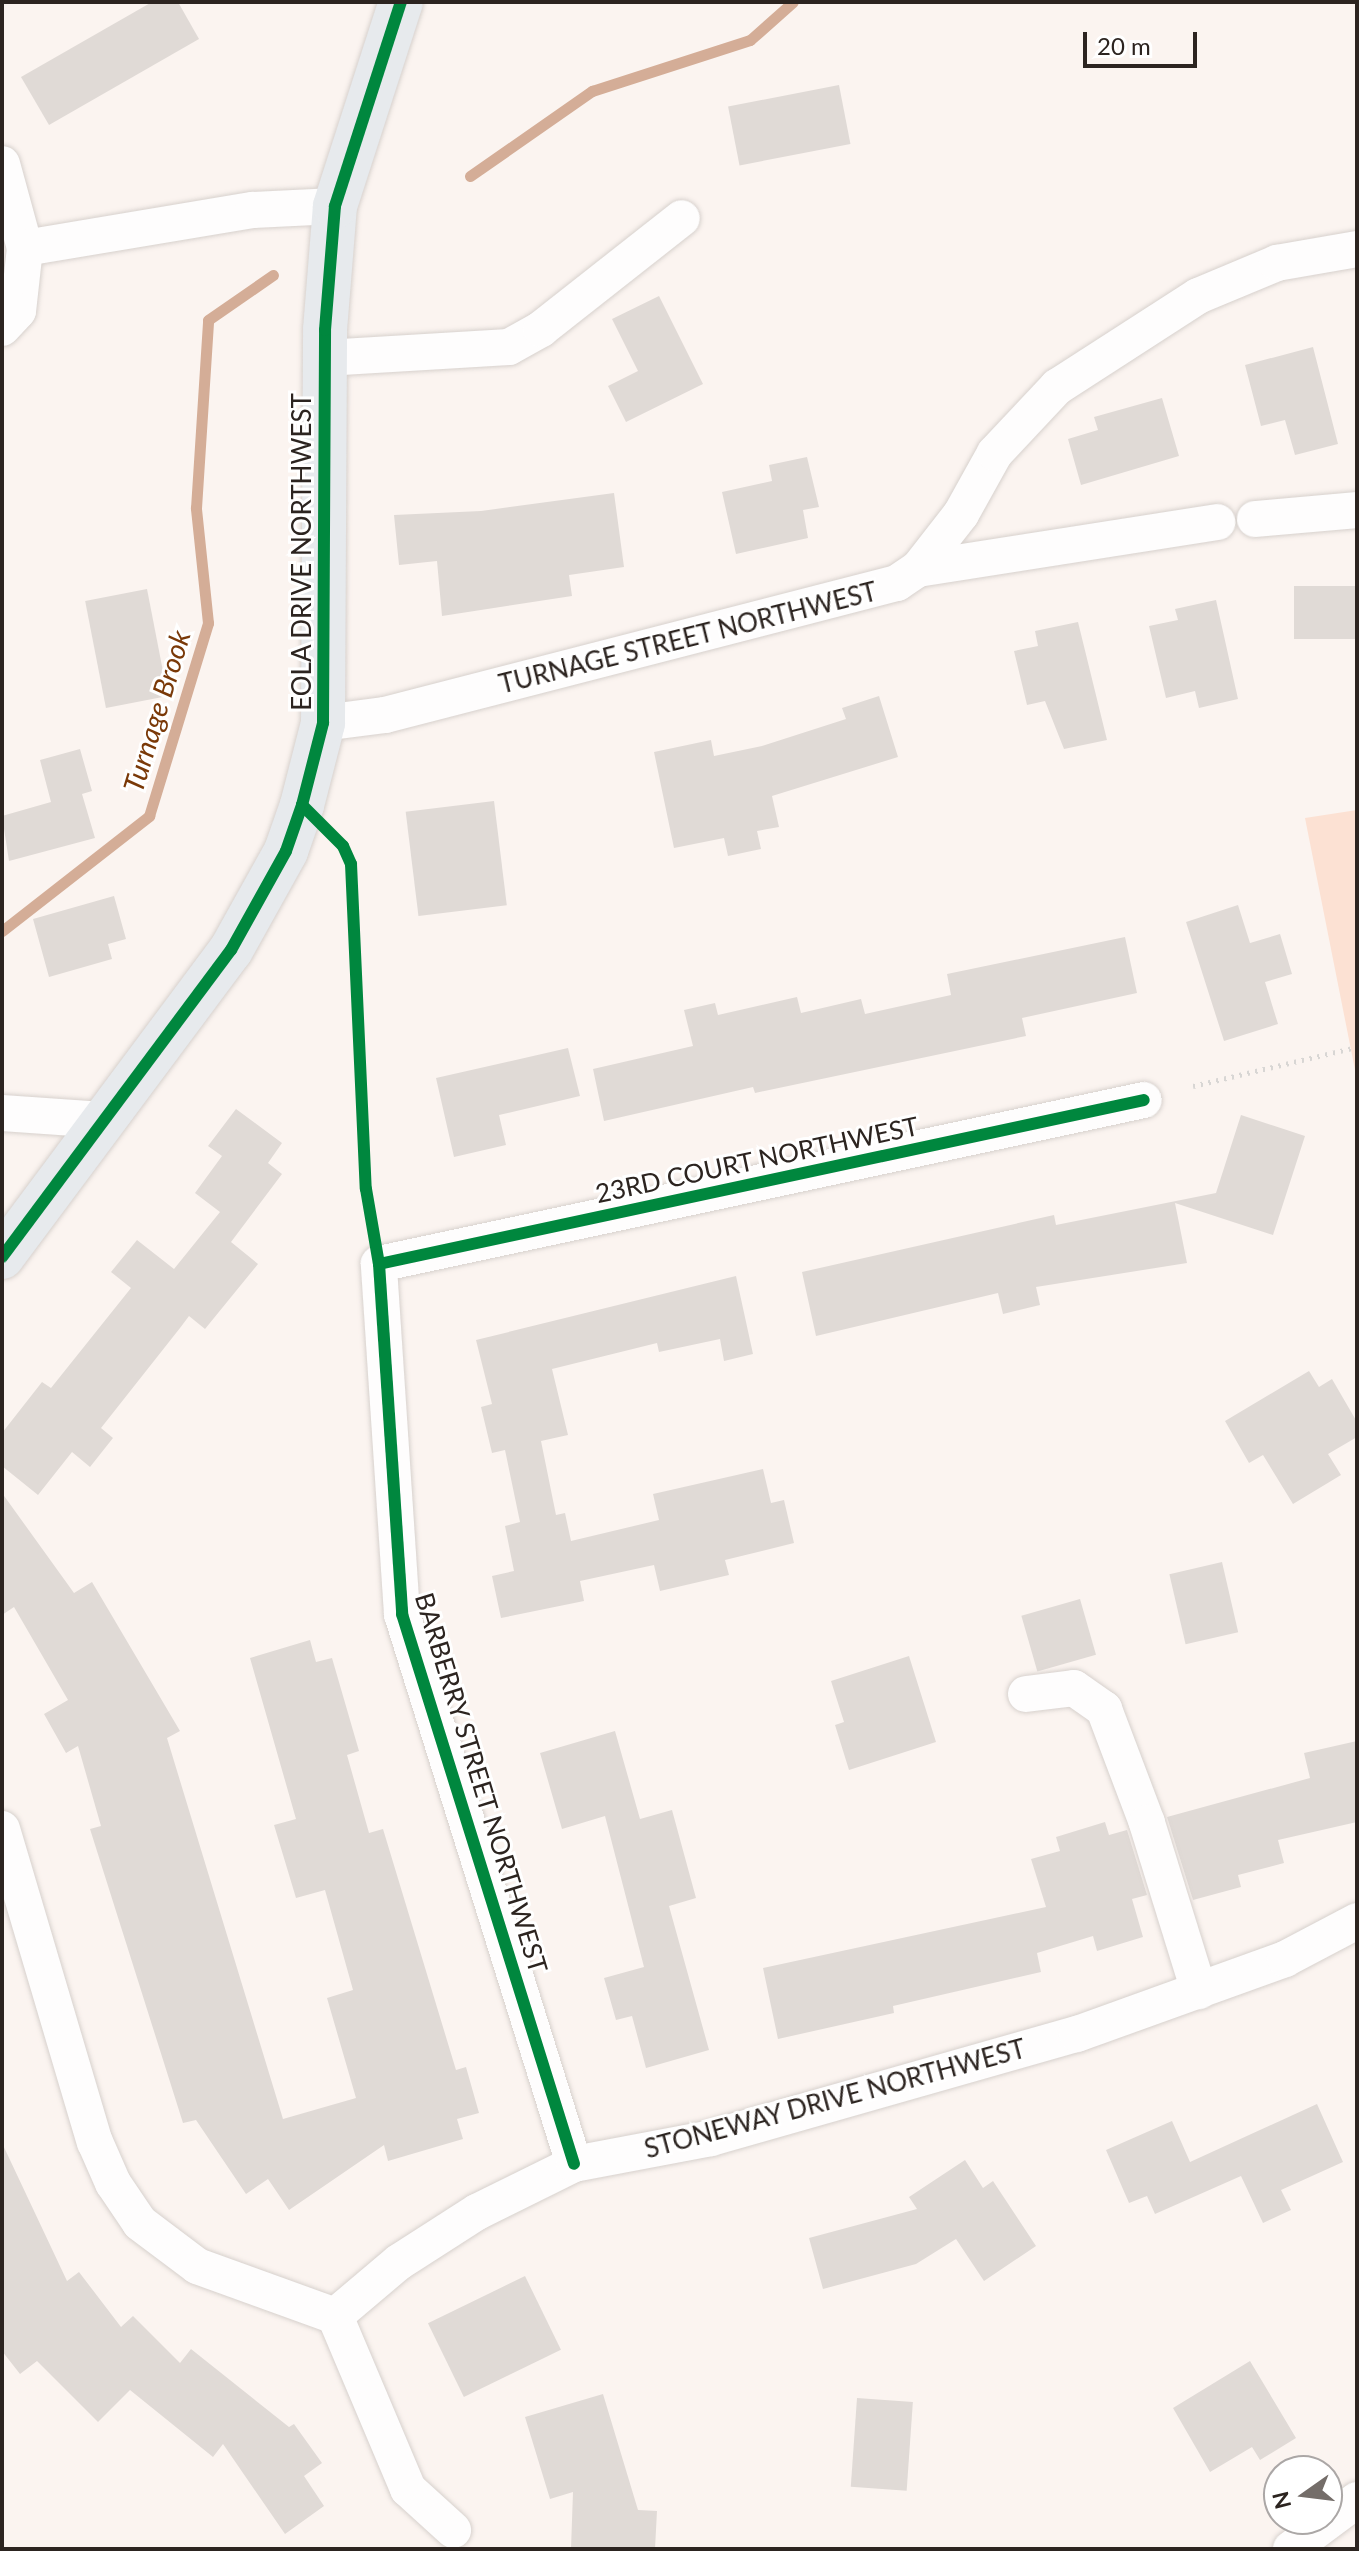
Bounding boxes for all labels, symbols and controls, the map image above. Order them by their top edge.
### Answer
scale bar [1087,16,1201,66]
text: 20 m [1097,31,1151,60]
street label: EOLA DRIVE NORTHWEST [286,393,318,711]
street label: TURNAGE STREET NORTHWEST [495,576,881,700]
water label: Turnage Brook [115,626,197,796]
street label: 23RD COURT NORTHWEST [592,1110,922,1210]
street label: BARBERRY STREET NORTHWEST [408,1588,554,1978]
street label: STONEWAY DRIVE NORTHWEST [641,2033,1029,2165]
north arrow [1263,2455,1343,2535]
text: N [1266,2489,1296,2512]

